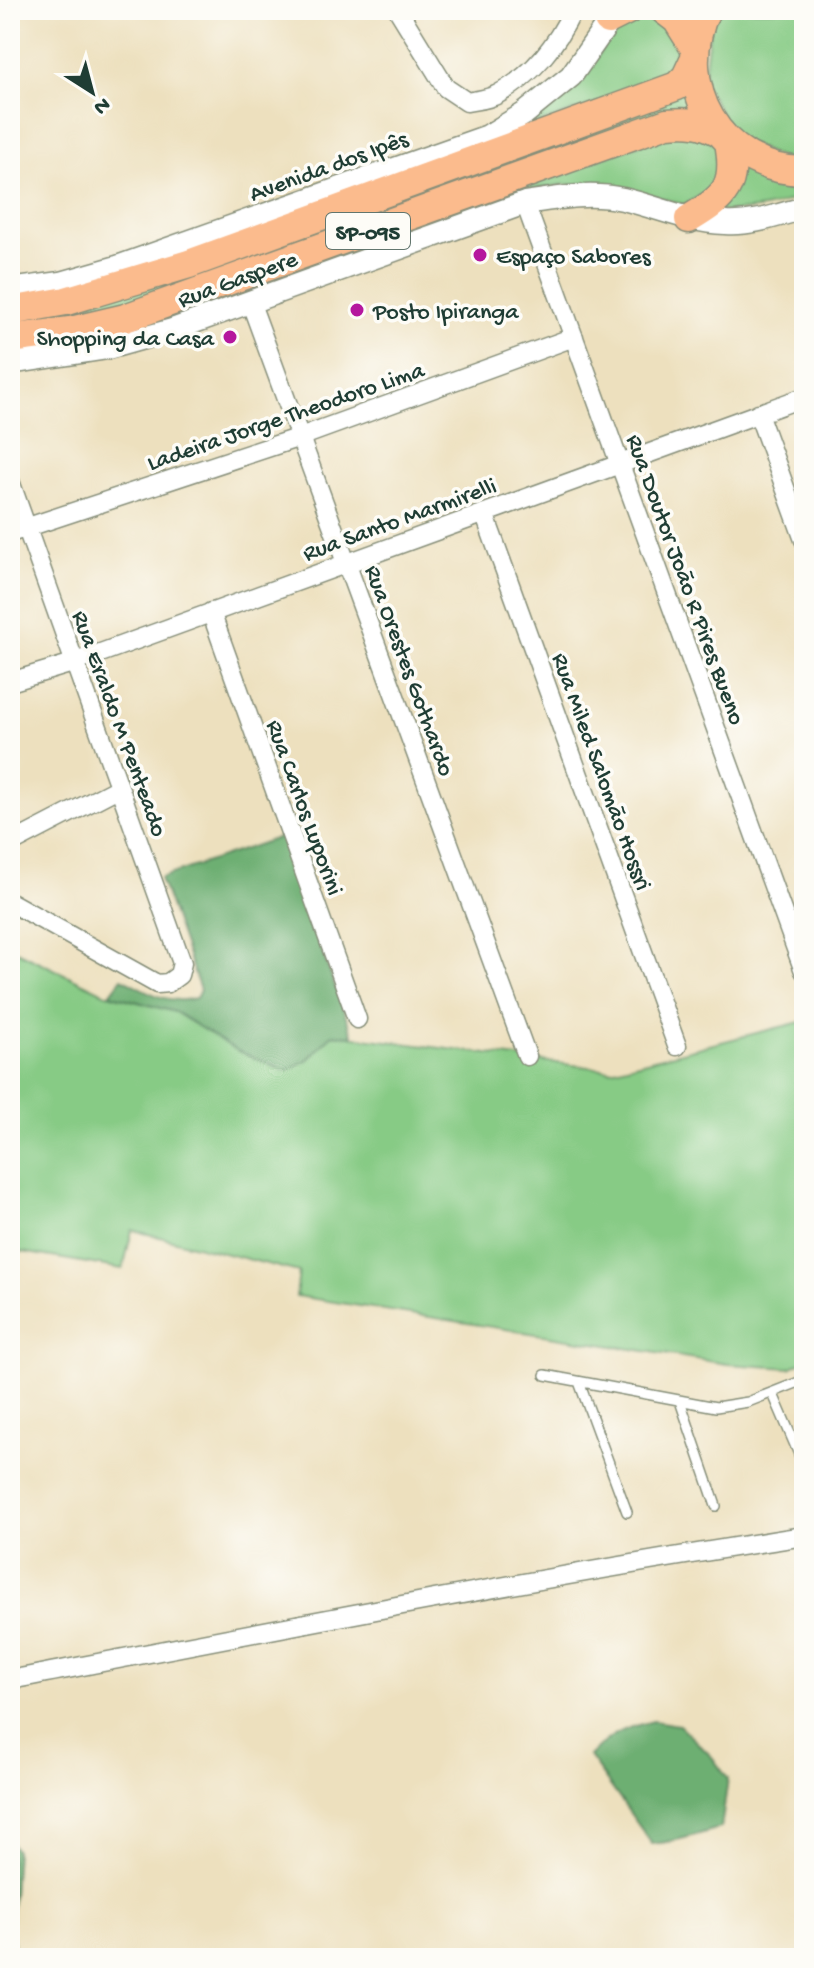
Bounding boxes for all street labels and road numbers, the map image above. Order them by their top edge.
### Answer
street label: Avenida dos Ipês [246,126,414,210]
road number: SP-095 [326,213,410,249]
street label: Rua Gaspere [174,246,303,316]
street label: Ladeira Jorge Theodoro Lima [144,357,429,479]
street label: Rua Doutor João R Pires Bueno [618,431,750,729]
street label: Rua Santo Marmirelli [299,473,501,570]
street label: Rua Orestes Gothardo [356,562,459,781]
street label: Rua Eraldo M Penteado [63,607,172,841]
street label: Rua Miled Salomão Hossri [543,650,656,895]
street label: Rua Carlos Luporini [258,717,348,900]

